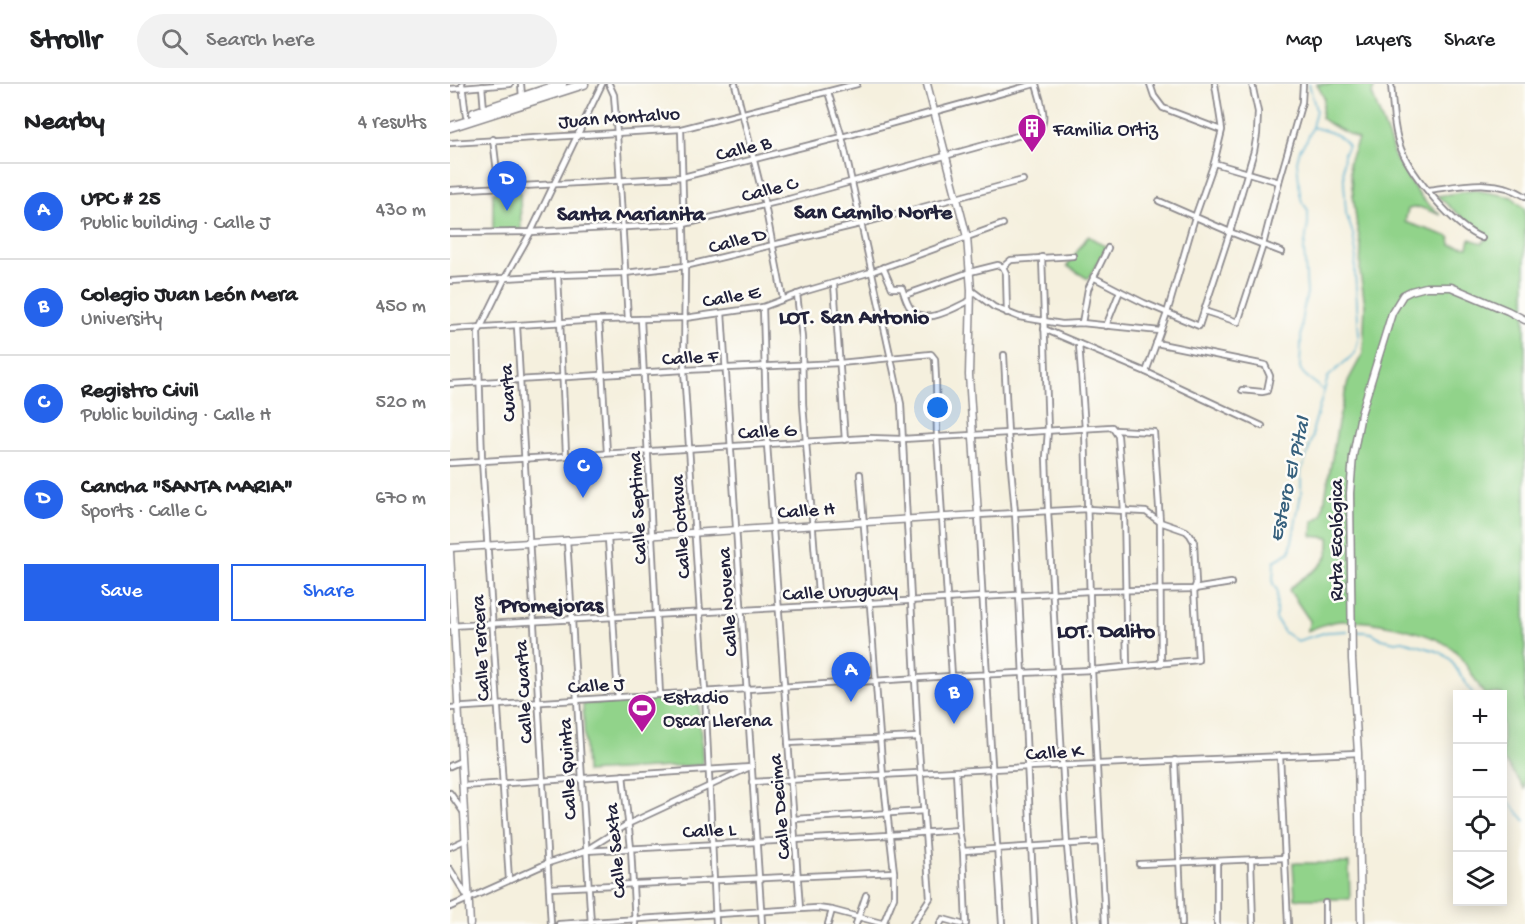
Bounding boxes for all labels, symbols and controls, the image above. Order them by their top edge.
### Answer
search box [137,14,557,68]
text: Strollr [30,25,101,58]
icon: search [158,25,191,58]
text: Search here [206,28,315,54]
text: Map [1286,29,1322,54]
text: Layers [1355,29,1411,54]
text: Share [1444,29,1495,54]
street label: Juan Montalvo [558,104,681,135]
text: Nearby [24,108,105,139]
text: 4 results [358,112,426,135]
building icon: Familia Ortiz [1016,112,1048,154]
place label: Familia Ortiz [1052,120,1159,143]
street label: Calle B [714,132,775,168]
pin: D [488,162,526,211]
street label: Calle C [740,173,801,209]
text: UPC # 25 [81,187,161,213]
text: A [38,200,49,223]
text: 430 m [376,200,426,223]
district label: San Camilo Norte [794,201,953,227]
district label: Santa Marianita [557,203,707,229]
text: Public building · Calle J [81,213,270,236]
street label: Calle D [707,224,770,261]
street label: Calle E [701,282,764,315]
text: Colegio Juan León Mera [81,283,297,309]
text: B [38,296,49,319]
text: 450 m [376,296,426,319]
district label: LOT. San Antonio [779,306,930,332]
text: University [81,309,162,332]
street label: Calle F [662,346,721,372]
street label: Cuarta [496,363,522,422]
text: Registro Civil [81,379,199,405]
text: C [38,392,49,415]
text: 520 m [375,392,426,415]
your location [923,393,952,422]
text: Public building · Calle H [81,405,271,428]
water label: Estero El Pital [1265,414,1318,545]
street label: Calle G [737,420,798,447]
pin: C [564,448,602,498]
street label: Calle Septima [625,450,654,565]
street label: Calle Octava [667,473,698,579]
text: Cancha "SANTA MARIA" [81,475,293,501]
street label: Ruta Ecológica [1327,478,1350,601]
text: D [37,488,50,511]
text: 670 m [375,488,426,511]
street label: Calle H [777,499,836,526]
text: Sports · Calle C [81,501,206,524]
street label: Calle Novena [714,546,745,657]
button: Save [24,564,219,621]
button: Share [231,564,426,621]
street label: Calle Uruguay [782,579,899,608]
street label: Calle Tercera [468,593,497,701]
district label: Promejoras [498,594,605,620]
district label: LOT. Dalito [1057,620,1156,646]
street label: Calle Cuarta [511,639,540,744]
pin: A [832,652,870,702]
street label: Calle J [567,674,627,701]
pin: B [934,674,974,724]
place label: Estadio Oscar Llerena [663,688,773,734]
map controls [1453,690,1507,906]
button: + [1453,690,1507,744]
sports icon: Estadio Oscar Llerena [626,692,658,734]
street label: Calle Quinta [555,717,584,820]
street label: Calle K [1025,741,1085,767]
button: − [1453,744,1507,798]
street label: Calle Decima [765,752,798,860]
button: locate [1453,798,1507,852]
street label: Calle Sexta [602,801,633,899]
street label: Calle L [682,820,737,845]
button: layers [1453,852,1507,906]

